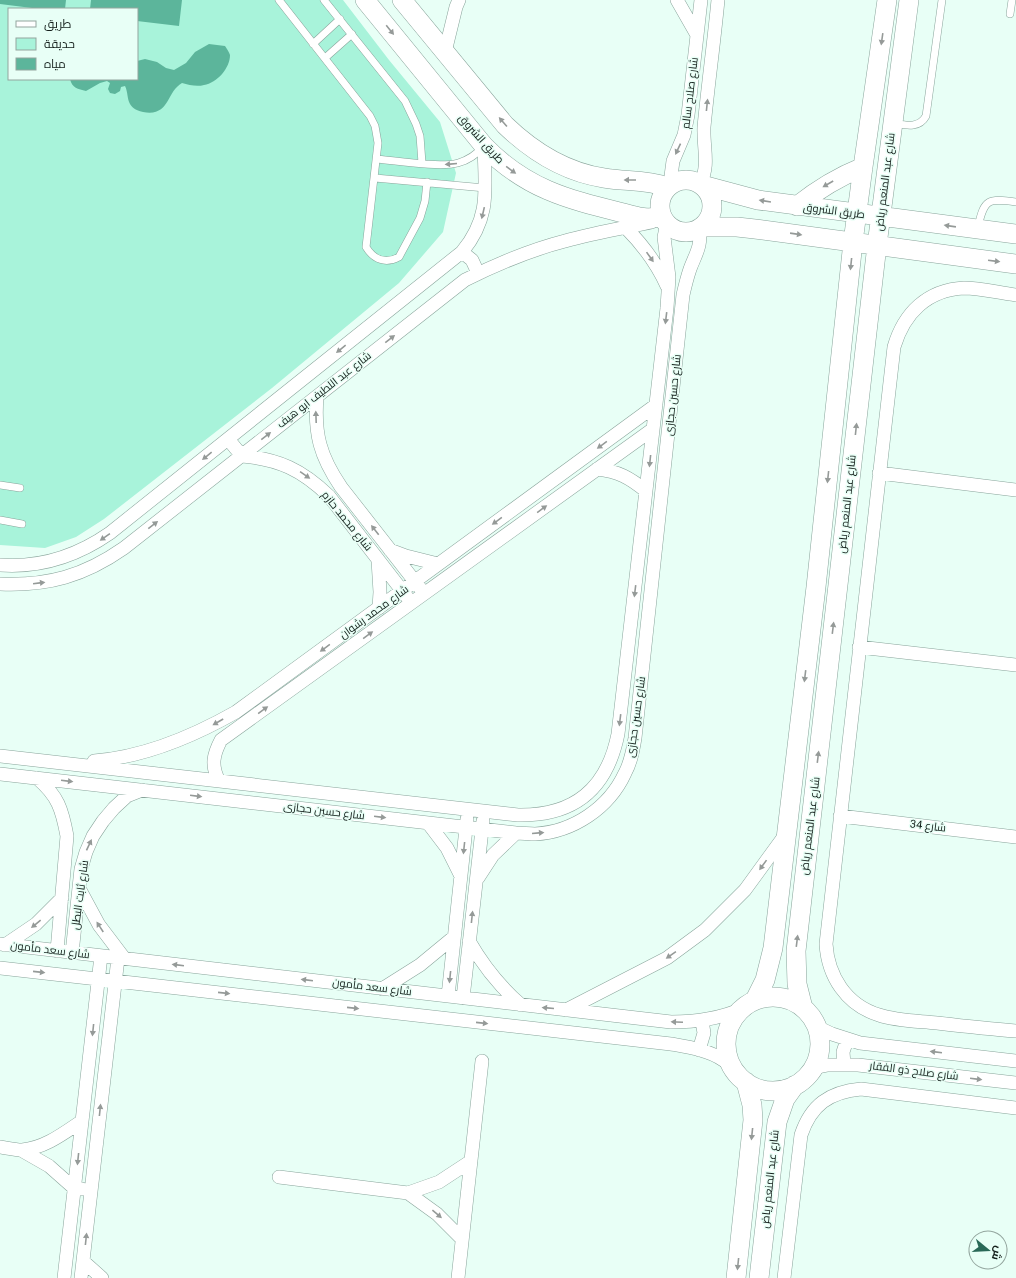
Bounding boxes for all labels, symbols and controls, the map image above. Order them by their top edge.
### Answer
legend [8,8,138,80]
text: طريق [44,17,72,31]
one-way arrow [386,25,394,36]
one-way arrow [879,33,885,45]
text: حديقة [44,37,75,51]
street label: شارع صلاح سالم [679,56,702,130]
text: مياه [44,57,66,71]
one-way arrow [704,99,710,111]
street label: طريق الشروق [455,112,507,166]
one-way arrow [498,117,507,128]
street label: شارع عبد المنعم رياض [873,132,898,232]
one-way arrow [675,143,681,154]
one-way arrow [445,160,457,167]
one-way arrow [506,166,517,175]
one-way arrow [623,177,636,183]
one-way arrow [822,180,834,187]
one-way arrow [759,198,771,204]
street label: طريق الشروق [802,201,866,221]
one-way arrow [480,206,486,219]
one-way arrow [943,223,956,229]
one-way arrow [790,231,802,238]
one-way arrow [646,252,654,262]
one-way arrow [848,258,854,271]
one-way arrow [988,258,1000,264]
one-way arrow [663,312,669,324]
one-way arrow [385,334,396,343]
one-way arrow [336,344,347,353]
street label: شارع عبد اللطيف ابو هيف [274,349,374,432]
street label: شارع حسين حجازى [662,354,685,437]
one-way arrow [313,410,319,423]
one-way arrow [853,423,859,435]
one-way arrow [261,432,272,441]
one-way arrow [597,440,607,448]
one-way arrow [201,452,212,460]
street label: شارع عبد المنعم رياض [835,454,860,554]
one-way arrow [646,455,653,468]
one-way arrow [299,471,310,479]
one-way arrow [825,471,831,483]
street label: شارع محمد حازم [318,489,375,554]
one-way arrow [537,505,547,513]
one-way arrow [492,517,502,525]
one-way arrow [147,521,158,530]
one-way arrow [370,525,379,536]
one-way arrow [100,533,110,541]
one-way arrow [33,580,45,586]
street label: شارع محمد رشوان [337,583,412,642]
one-way arrow [632,585,638,597]
one-way arrow [830,622,837,634]
one-way arrow [363,630,374,639]
one-way arrow [319,644,330,652]
one-way arrow [802,670,808,682]
street label: شارع حسين حجازى [624,676,649,759]
one-way arrow [258,707,268,715]
one-way arrow [617,714,623,726]
one-way arrow [212,719,224,726]
one-way arrow [815,751,822,763]
street label: شارع عبد المنعم رياض [798,776,823,876]
one-way arrow [61,778,73,784]
one-way arrow [190,793,202,799]
street label: شارع حسين حجازى [282,800,365,823]
one-way arrow [374,814,387,821]
street label: شارع 34 [909,817,947,836]
one-way arrow [531,830,544,836]
one-way arrow [86,840,92,851]
one-way arrow [461,842,467,854]
street label: شارع ثابت البطل [69,859,92,931]
one-way arrow [759,859,767,870]
one-way arrow [469,911,475,923]
one-way arrow [30,919,41,928]
one-way arrow [96,922,104,932]
one-way arrow [794,935,800,948]
street label: شارع سعد مأمون [9,938,91,962]
one-way arrow [666,951,676,959]
one-way arrow [172,962,184,968]
one-way arrow [33,969,45,976]
one-way arrow [447,971,453,983]
street label: شارع سعد مأمون [331,975,413,999]
one-way arrow [301,977,313,983]
one-way arrow [218,990,230,997]
one-way arrow [347,1005,359,1011]
one-way arrow [542,1005,554,1011]
one-way arrow [670,1019,683,1025]
one-way arrow [476,1020,488,1026]
one-way arrow [90,1024,96,1036]
one-way arrow [929,1049,942,1055]
street label: شارع صلاح ذو الفقار [868,1059,959,1084]
one-way arrow [970,1076,983,1082]
one-way arrow [97,1104,104,1116]
one-way arrow [748,1128,755,1140]
street label: شارع عبد المنعم رياض [758,1129,783,1229]
one-way arrow [75,1153,81,1166]
one-way arrow [432,1209,442,1218]
north arrow [968,1230,1008,1270]
one-way arrow [82,1233,89,1245]
text: ش [989,1244,1005,1262]
one-way arrow [735,1258,741,1270]

